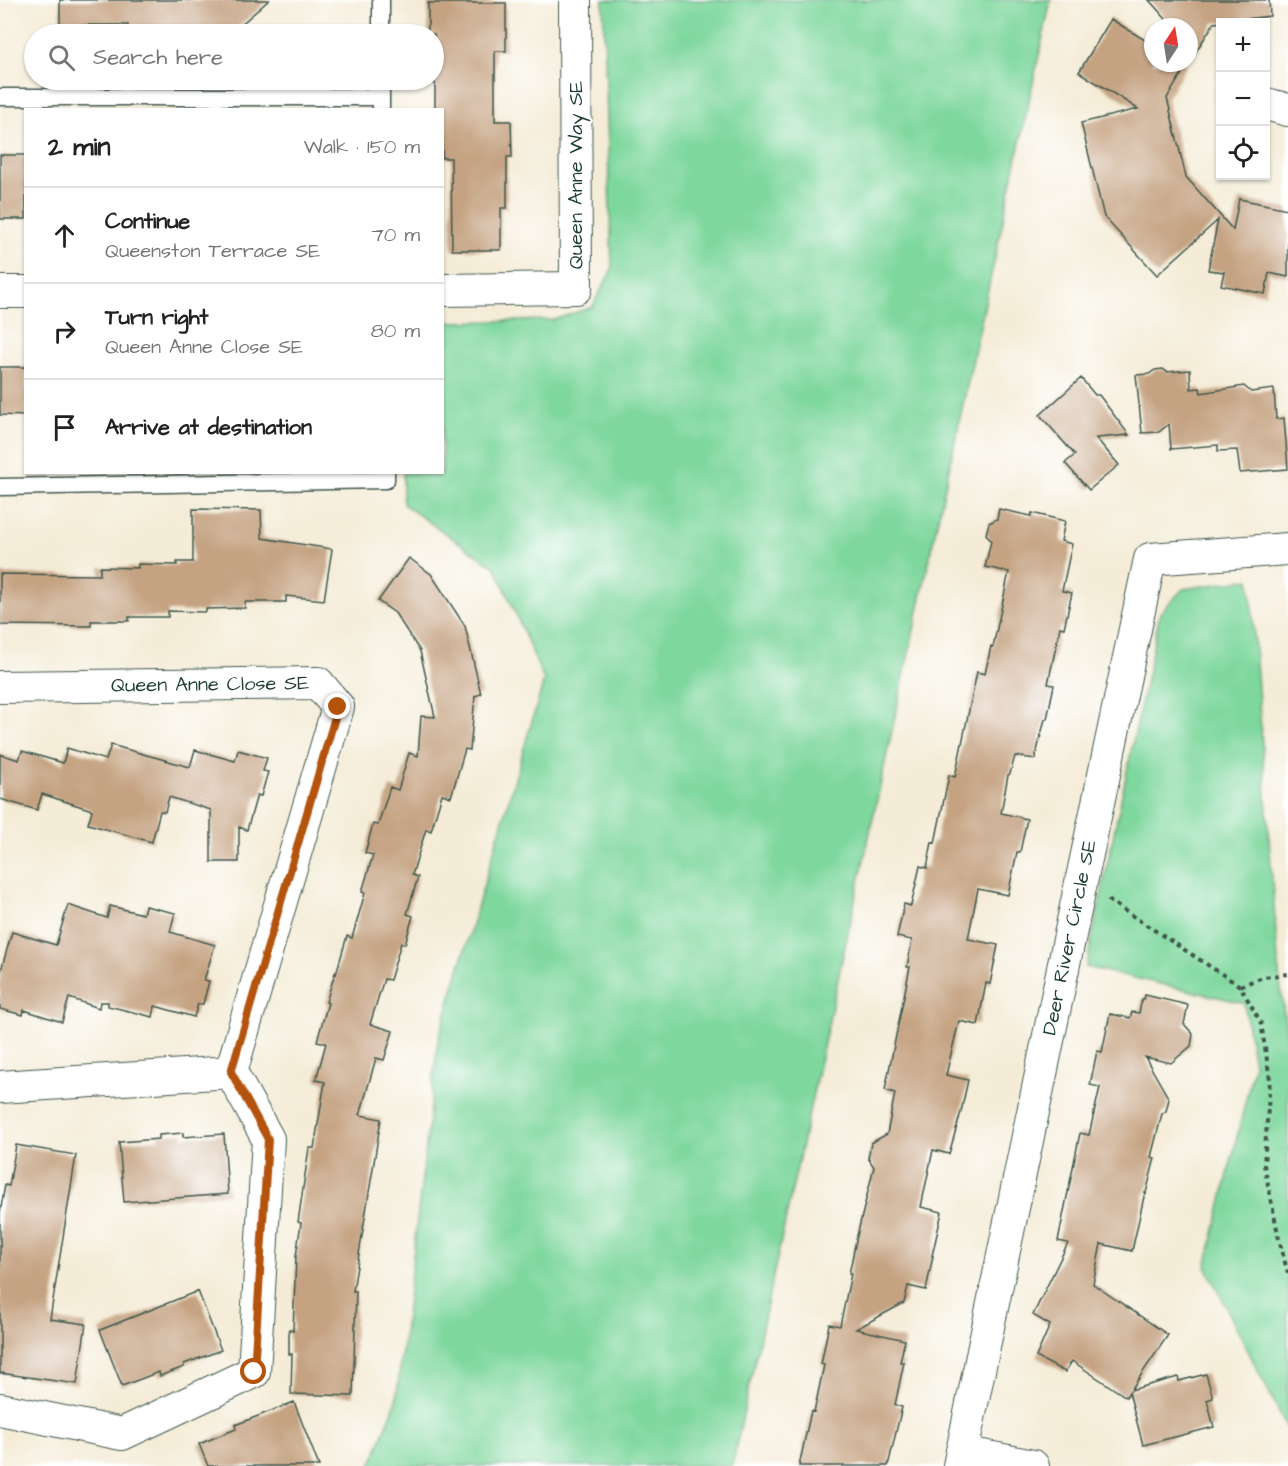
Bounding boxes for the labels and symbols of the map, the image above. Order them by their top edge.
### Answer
north arrow [1144,18,1198,72]
street label: Queen Anne Way SE [562,81,591,269]
street label: Queen Anne Close SE [111,669,309,700]
route end [324,693,350,719]
street label: Deer River Circle SE [1035,837,1104,1038]
route start [240,1358,266,1384]

